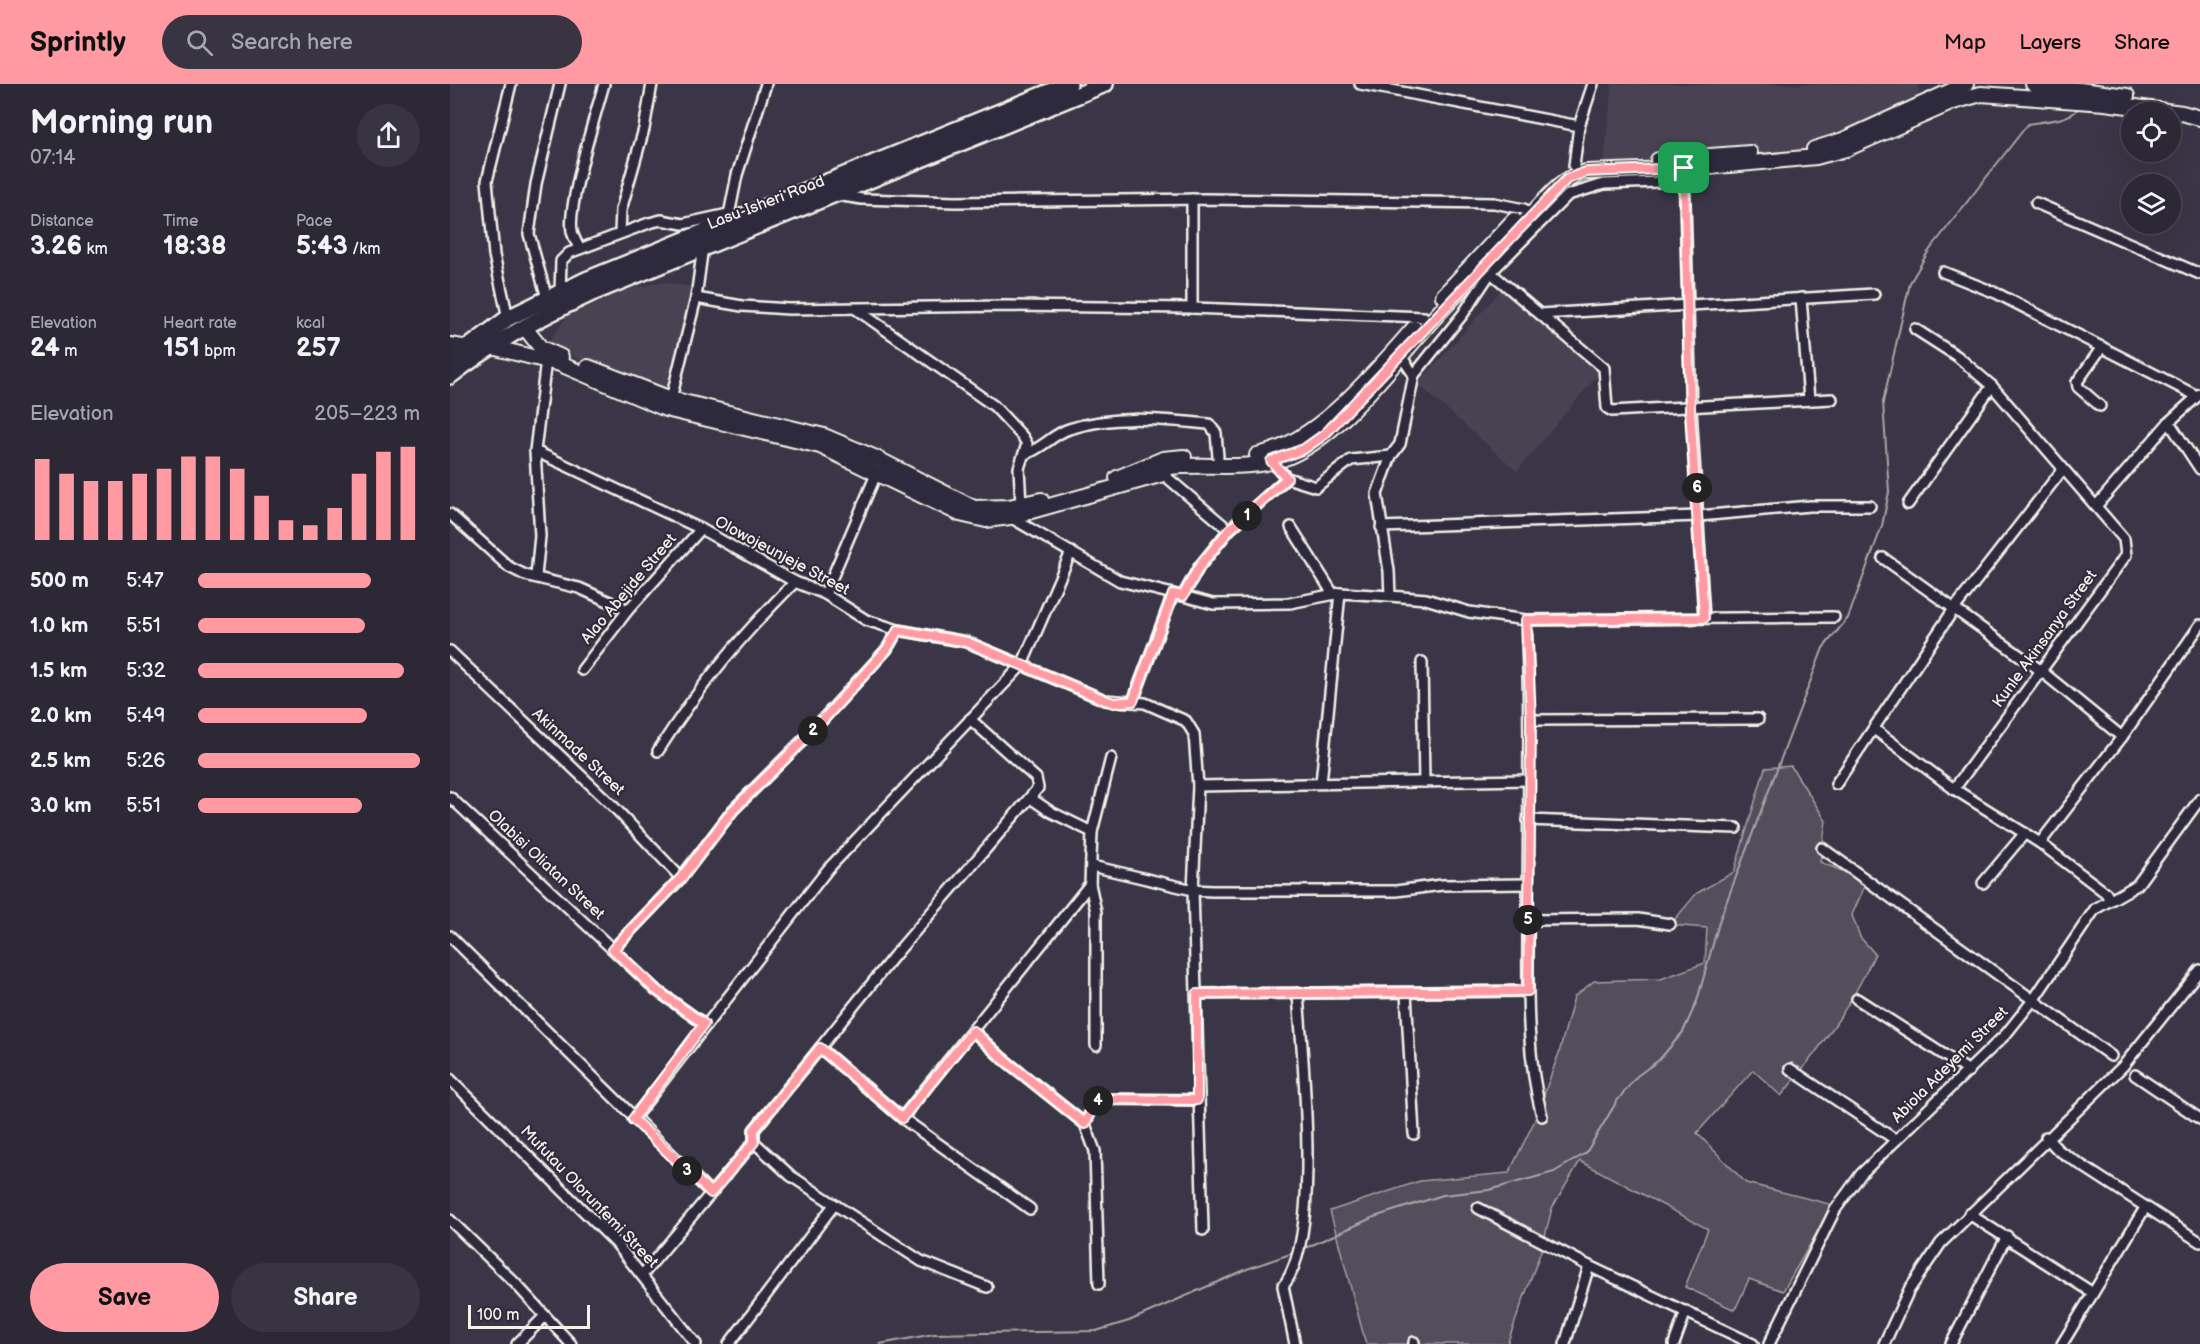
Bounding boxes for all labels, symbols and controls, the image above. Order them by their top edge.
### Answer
search box [162,15,582,69]
text: Sprintly [30,26,126,59]
icon: search [183,26,216,59]
text: Search here [231,29,353,56]
text: Map [1944,30,1986,55]
text: Layers [2019,30,2081,55]
text: Share [2114,30,2170,55]
map controls [2121,102,2181,234]
button: locate [2121,102,2181,162]
text: Morning run [30,103,213,143]
button: share [357,104,420,167]
pin [1658,142,1709,193]
text: 07:14 [30,146,76,170]
icon: arrive [1667,151,1700,184]
street label: Lasu-Isheri Road [705,172,827,234]
button: layers [2121,174,2181,234]
text: Distance [30,212,94,231]
text: Time [163,212,198,231]
text: Pace [296,212,332,231]
text: 3.26 [30,231,82,262]
text: 18:38 [163,231,227,262]
text: 5:43 [296,231,348,262]
text: km [82,240,108,259]
text: /km [348,240,380,259]
text: Elevation [30,314,97,333]
text: Heart rate [163,314,237,333]
text: kcal [296,314,325,333]
text: 24 [30,333,60,364]
text: 151 [163,333,200,364]
text: 257 [296,333,341,364]
text: m [60,342,77,361]
text: bpm [200,342,236,361]
text: Elevation [30,402,113,426]
text: 205–223 m [314,402,420,426]
pin: 6 [1682,473,1712,503]
text: 6 [1692,478,1702,497]
pin: 1 [1232,501,1262,531]
text: 1 [1244,506,1250,525]
street label: Olowojeunjeje Street [711,512,853,600]
street label: Alao Abejide Street [577,530,681,648]
street label: Kunle Akinsanya Street [1989,566,2101,711]
text: 500 m [30,569,89,593]
text: 5:47 [126,569,164,593]
text: 1.0 km [30,614,88,638]
text: 5:51 [126,614,161,638]
text: 1.5 km [30,659,87,683]
text: 5:32 [126,659,166,683]
text: 2.0 km [30,704,92,728]
text: 5:49 [126,704,165,728]
street label: Akinmade Street [528,704,628,800]
pin: 2 [798,716,828,746]
text: 2 [808,721,818,740]
text: 2.5 km [30,749,91,773]
text: 5:26 [126,749,166,773]
text: 3.0 km [30,794,91,818]
text: 5:51 [126,794,161,818]
street label: Olabisi Oliatan Street [484,806,608,924]
pin: 5 [1513,905,1543,935]
text: 5 [1523,910,1533,929]
street label: Abiola Adeyemi Street [1888,1003,2012,1127]
pin: 4 [1083,1086,1113,1116]
text: 4 [1093,1091,1103,1110]
street label: Mufutau Olorunfemi Street [516,1122,662,1272]
pin: 3 [672,1156,702,1186]
text: 3 [682,1161,692,1180]
button: Save [30,1263,219,1332]
button: Share [231,1263,420,1332]
scale bar [468,1302,590,1330]
text: 100 m [477,1306,520,1325]

